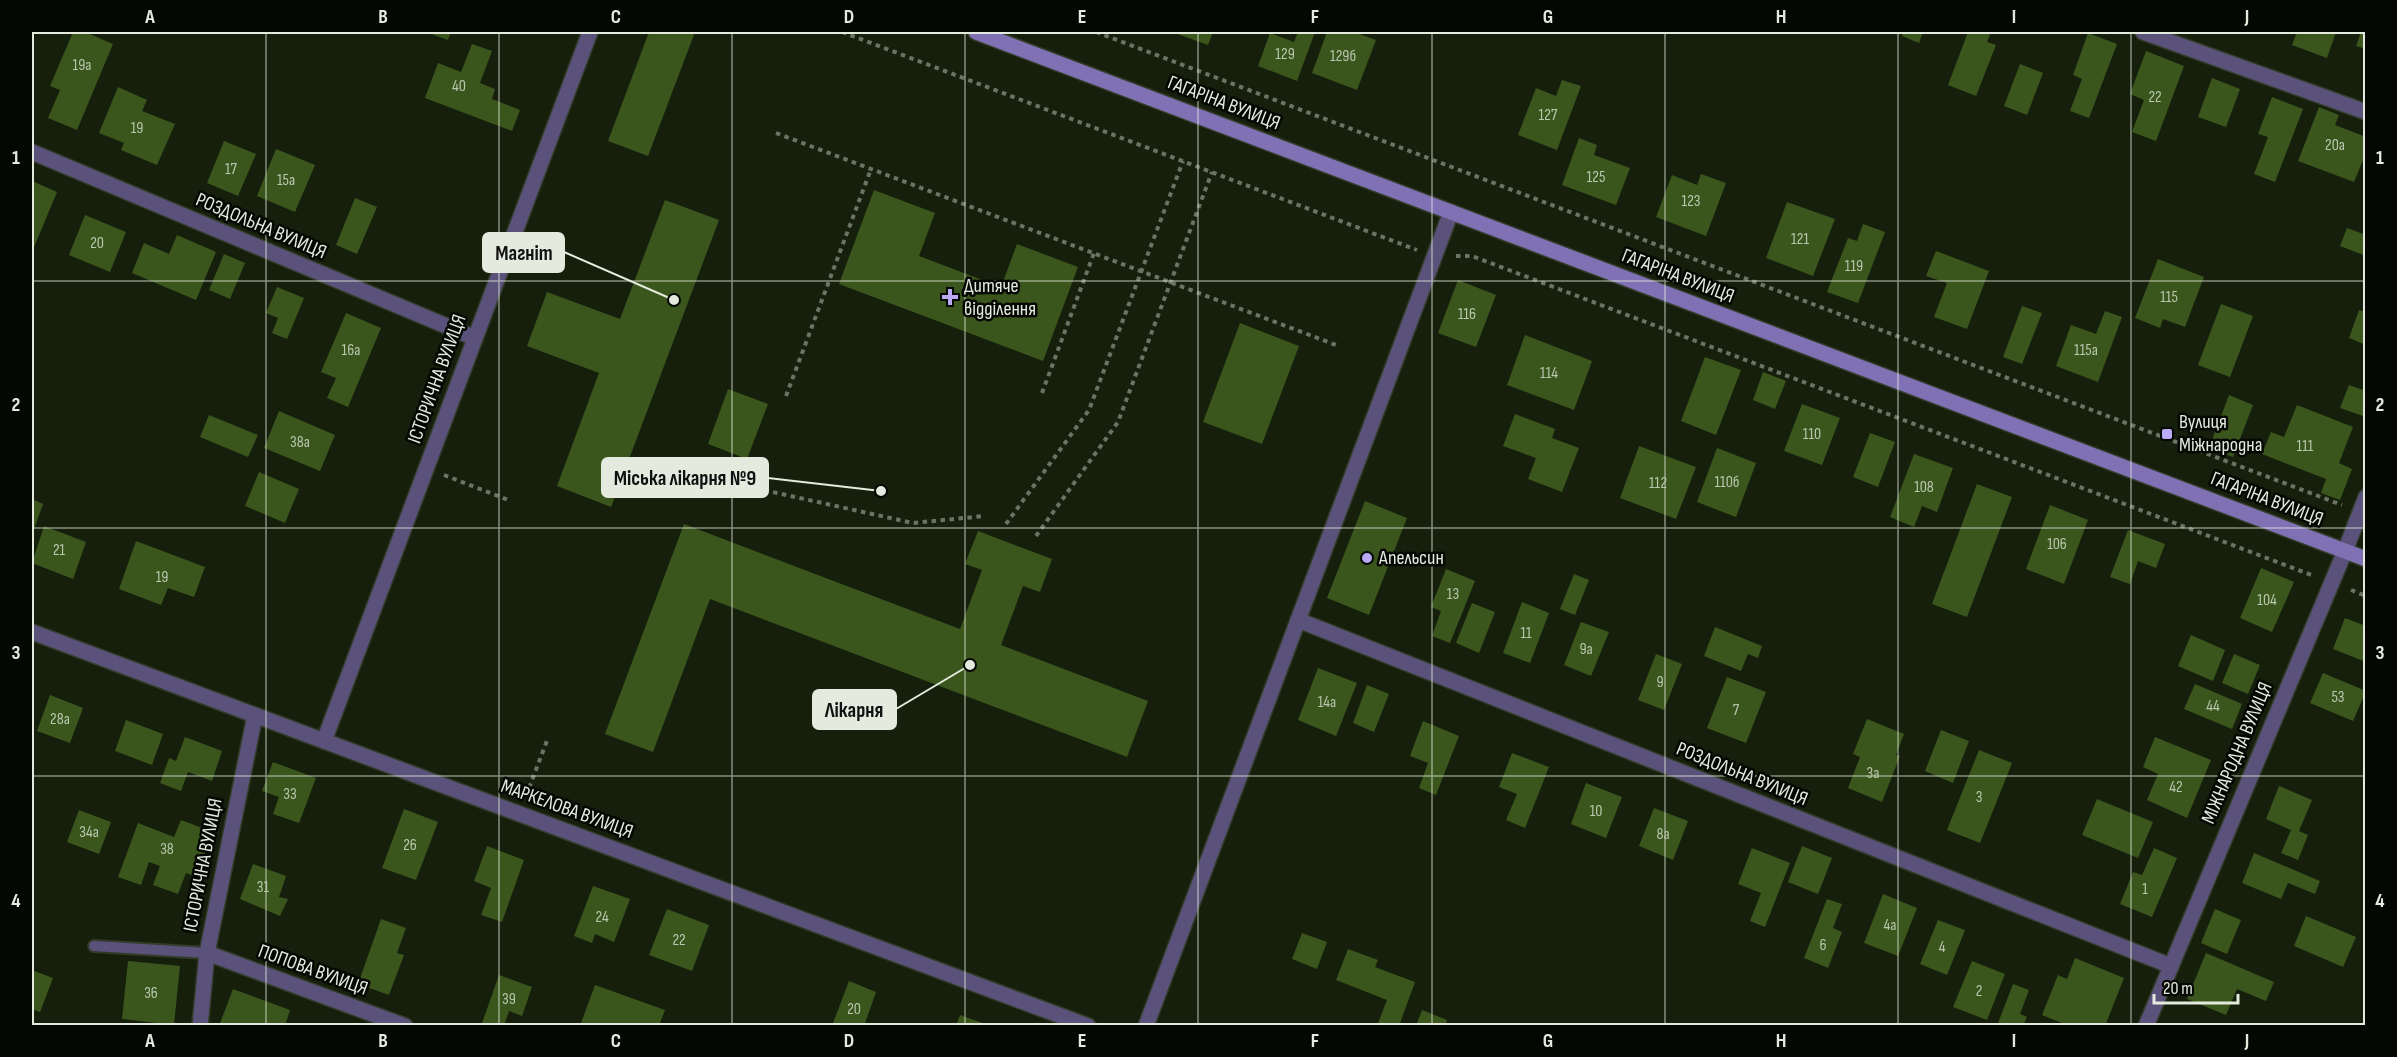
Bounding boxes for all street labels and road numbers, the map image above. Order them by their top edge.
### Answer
street label: ГАГАРІНА ВУЛИЦЯ [1164,71,1284,135]
street label: РОЗДОЛЬНА ВУЛИЦЯ [192,188,330,264]
street label: ГАГАРІНА ВУЛИЦЯ [1618,244,1738,308]
street label: ІСТОРИЧНА ВУЛИЦЯ [403,311,471,447]
street label: ГАГАРІНА ВУЛИЦЯ [2207,467,2327,531]
street label: МІЖНАРОДНА ВУЛИЦЯ [2196,679,2278,827]
street label: РОЗДОЛЬНА ВУЛИЦЯ [1673,737,1811,811]
street label: МАРКЕЛОВА ВУЛИЦЯ [498,774,636,844]
street label: ІСТОРИЧНА ВУЛИЦЯ [178,796,228,934]
street label: ПОПОВА ВУЛИЦЯ [255,939,371,1001]

